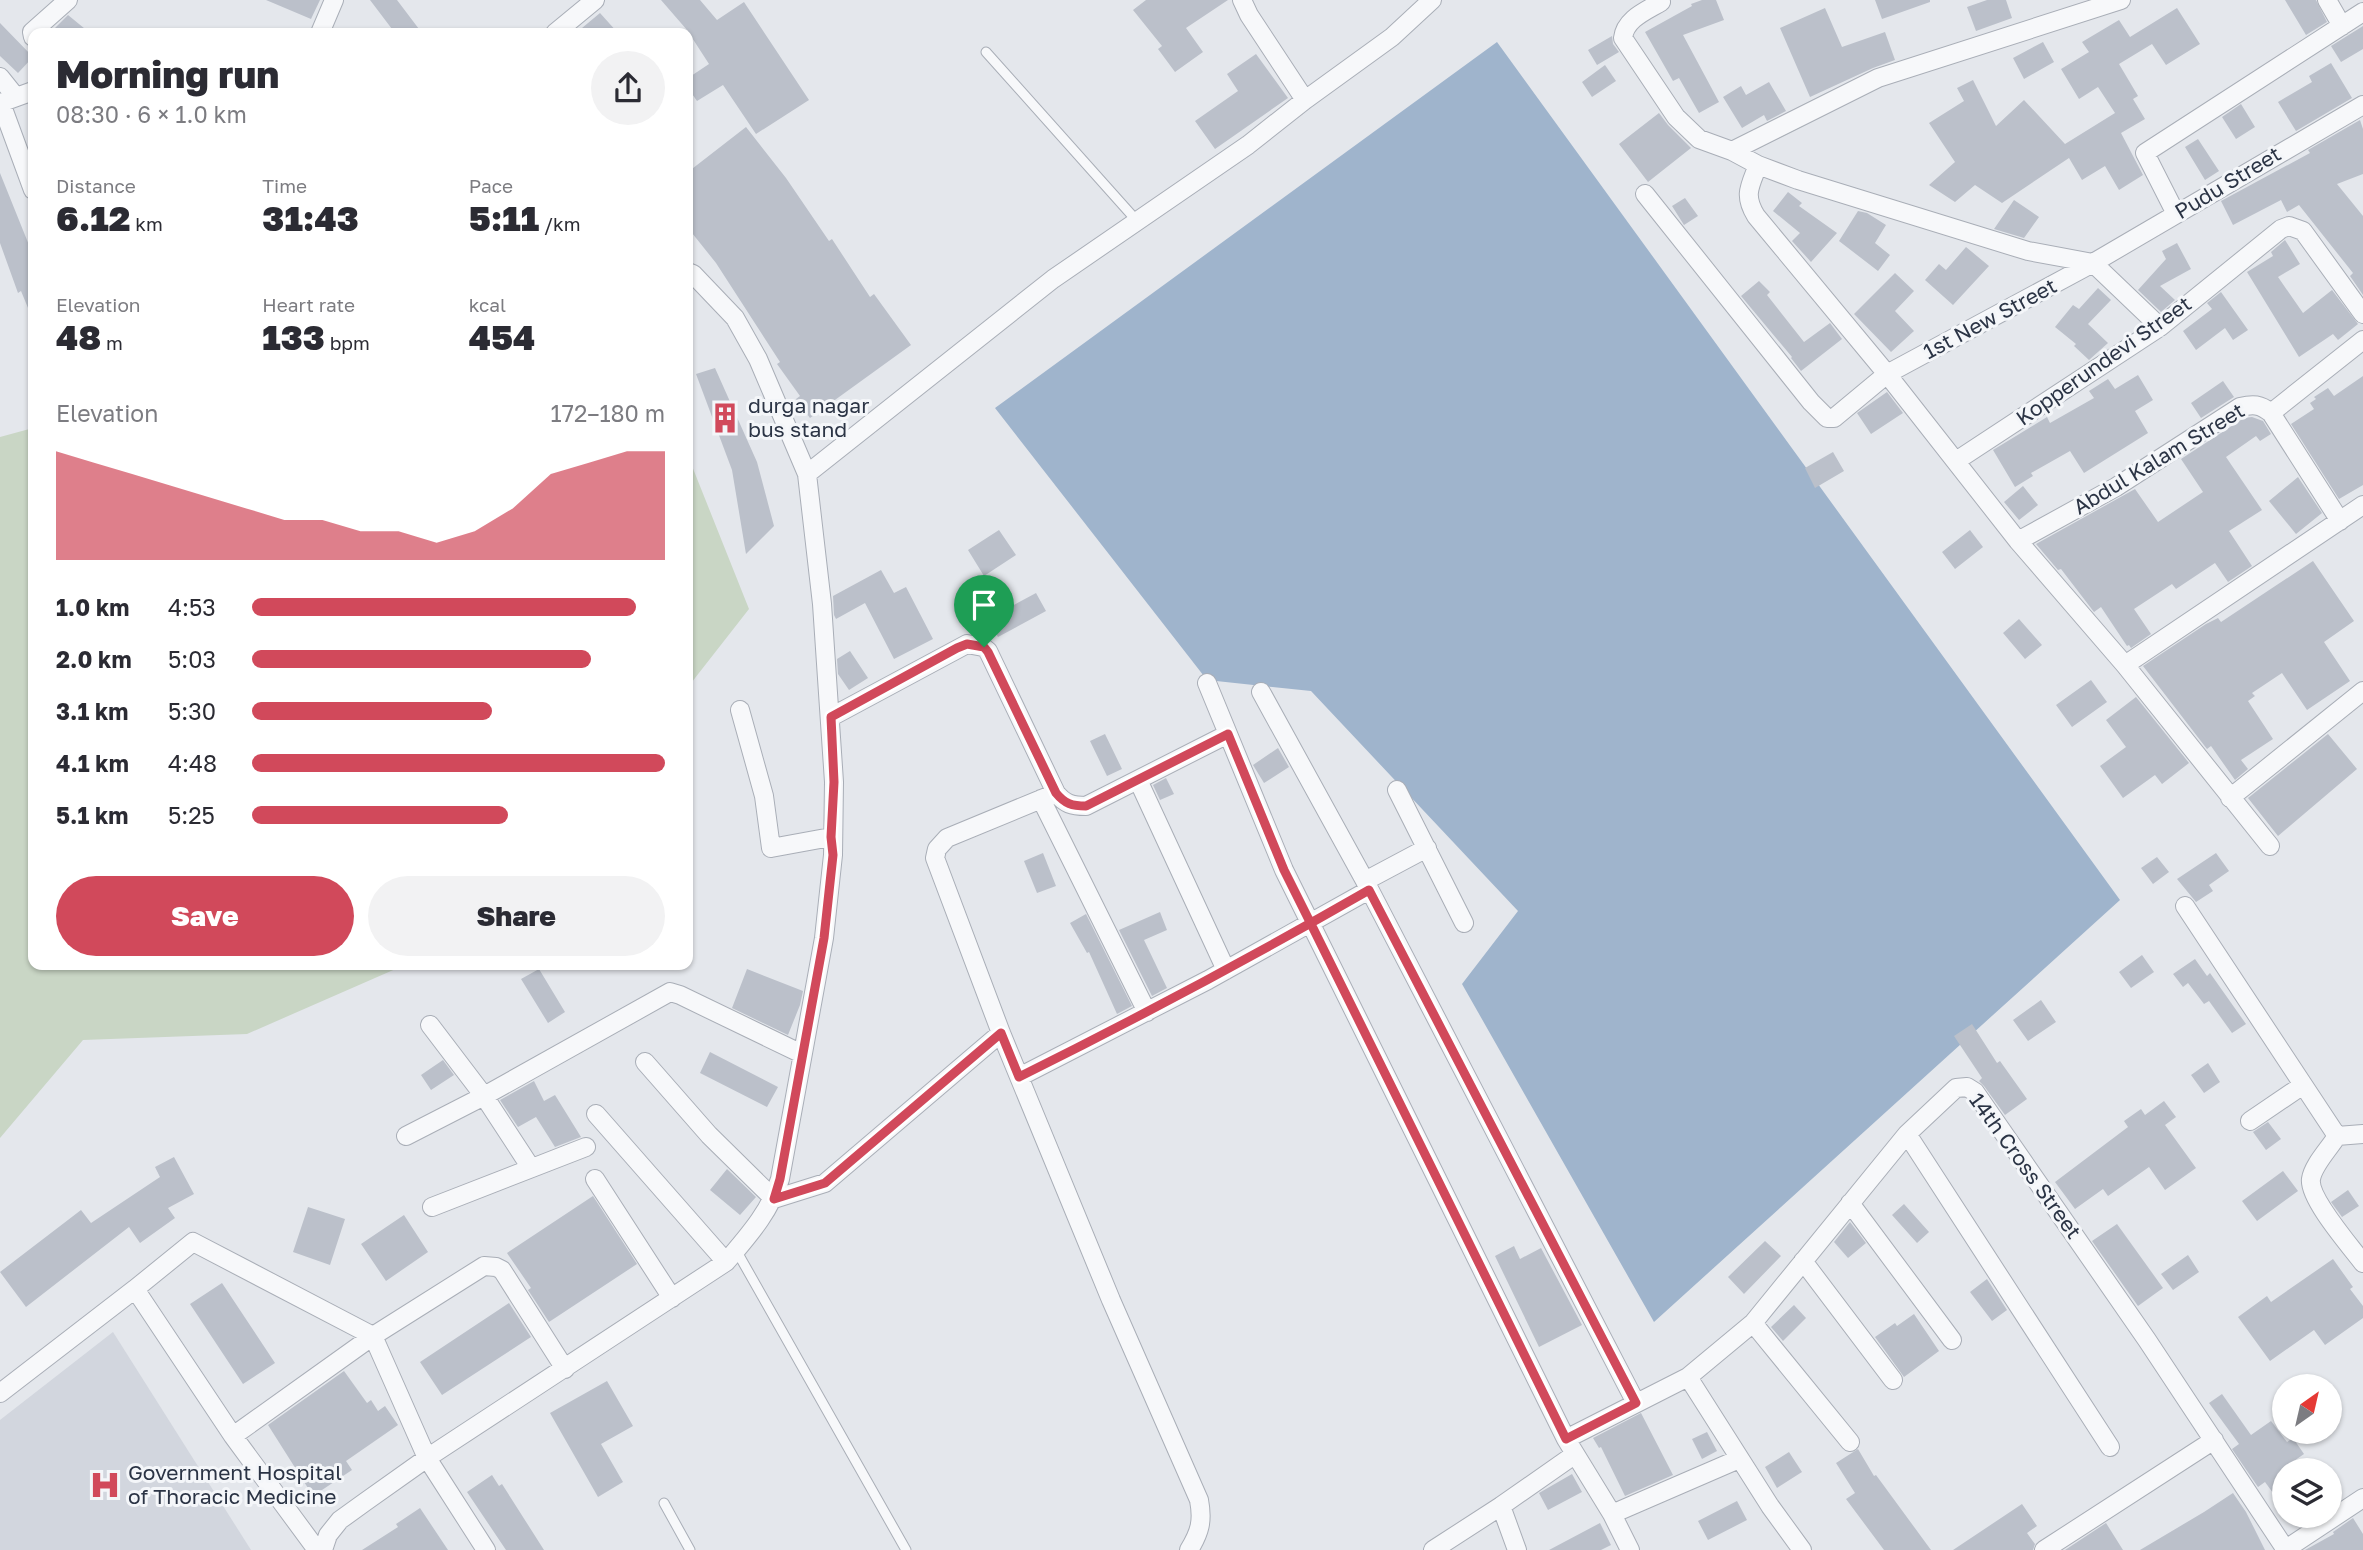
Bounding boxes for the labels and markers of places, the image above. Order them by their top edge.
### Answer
place label: durga nagar bus stand [748,392,869,442]
building icon: durga nagar bus stand [708,401,742,435]
pin [954,575,1014,647]
place label: Government Hospital of Thoracic Medicine [128,1459,342,1509]
hospital icon: Government Hospital of Thoracic Medicine [88,1468,122,1502]

